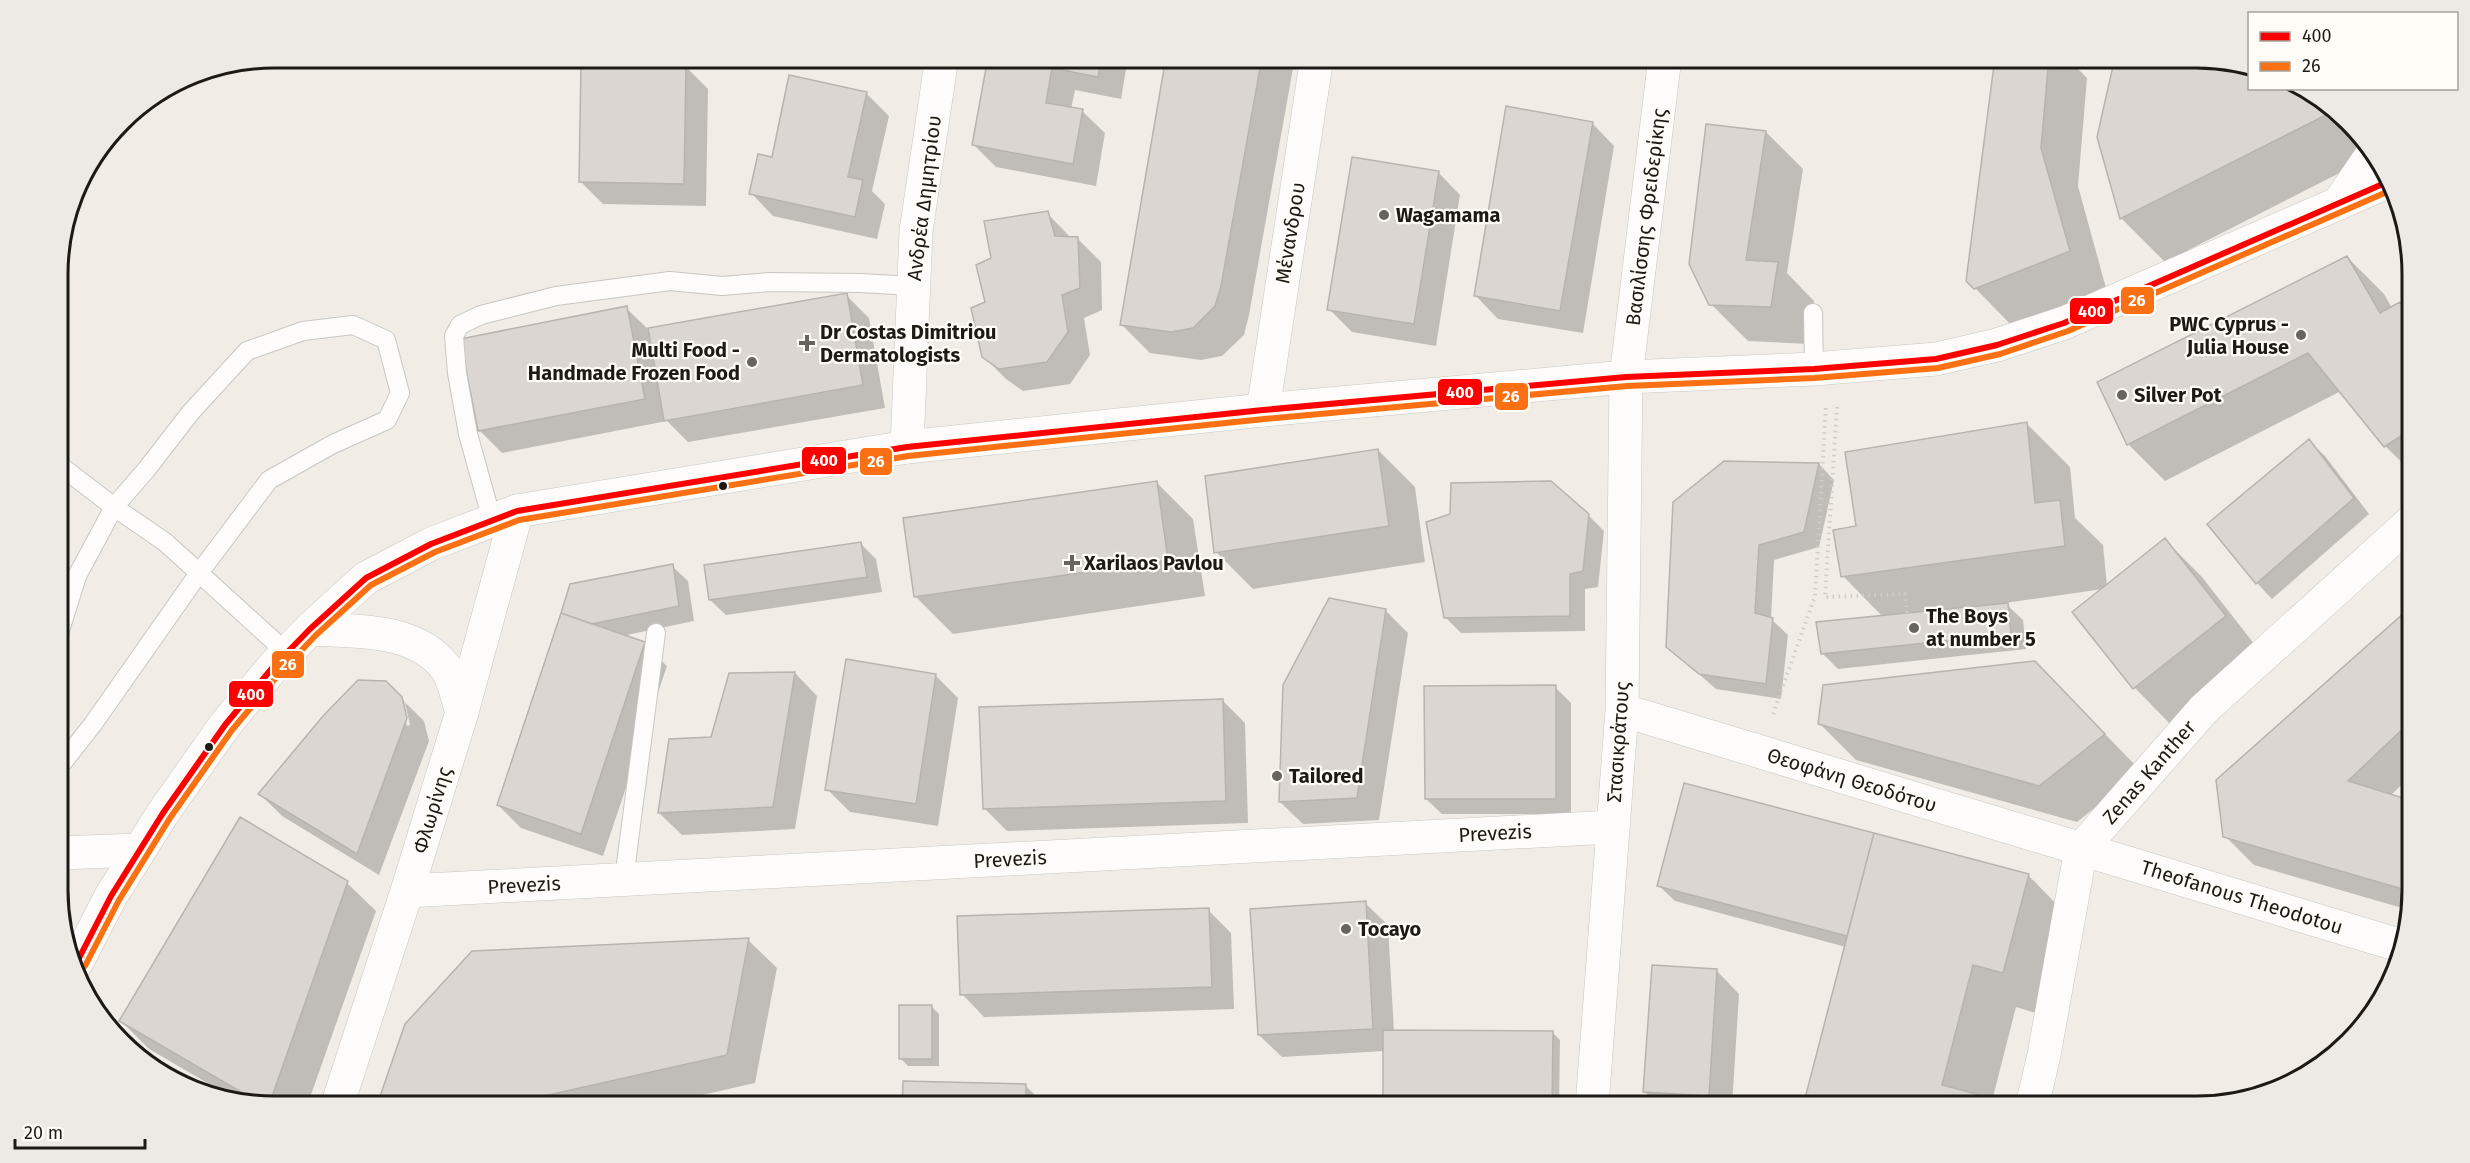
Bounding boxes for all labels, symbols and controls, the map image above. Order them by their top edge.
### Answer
legend [2248,12,2458,90]
text: 400 [2302,25,2332,47]
text: 26 [2302,55,2321,77]
street label: Βασιλίσσης Φρειδερίκης [1621,107,1671,327]
street label: Ανδρέα Δημητρίου [902,114,946,282]
street label: Μένανδρου [1270,181,1310,285]
place label: Wagamama [1396,203,1500,227]
marker: Wagamama [1377,208,1391,222]
line badge: 26 [2120,286,2155,315]
text: 26 [2128,291,2146,310]
line badge: 400 [2069,297,2114,325]
text: 400 [2078,302,2106,321]
place label: PWC Cyprus - Julia House [2169,312,2289,359]
place label: Dr Costas Dimitriou Dermatologists [820,320,997,367]
marker: PWC Cyprus - Julia House [2294,328,2308,342]
marker: Dr Costas Dimitriou Dermatologists [798,334,816,352]
place label: Multi Food - Handmade Frozen Food [528,338,740,385]
marker: Multi Food - Handmade Frozen Food [745,355,759,369]
line badge: 400 [1437,378,1483,406]
line badge: 26 [1494,382,1529,411]
text: 400 [1446,383,1474,402]
place label: Silver Pot [2134,383,2222,407]
text: 26 [1502,387,1520,406]
marker: Silver Pot [2115,388,2129,402]
line badge: 400 [801,446,847,475]
line badge: 26 [859,447,893,476]
text: 400 [810,451,838,470]
text: 26 [867,452,885,471]
unlabelled marker [717,480,729,492]
place label: Xarilaos Pavlou [1083,551,1224,575]
marker: Xarilaos Pavlou [1065,556,1079,570]
place label: The Boys at number 5 [1926,604,2036,651]
marker: The Boys at number 5 [1907,621,1921,635]
line badge: 26 [271,650,305,679]
text: 26 [279,655,297,674]
line badge: 400 [228,680,274,708]
street label: Στασικράτους [1602,681,1634,803]
text: 400 [237,685,265,704]
street label: Zenas Kanther [2097,715,2201,829]
unlabelled marker [203,741,215,753]
street label: Θεοφάνη Θεοδότου [1764,743,1940,817]
street label: Φλωρίνης [407,764,457,856]
place label: Tailored [1289,764,1363,788]
marker: Tailored [1270,769,1284,783]
street label: Prevezis [1458,819,1532,847]
street label: Prevezis [973,845,1047,873]
street label: Theofanous Theodotou [2138,855,2346,939]
street label: Prevezis [487,871,561,899]
place label: Tocayo [1358,917,1422,941]
marker: Tocayo [1339,922,1353,936]
scale bar [15,1112,146,1150]
text: 20 m [24,1122,63,1144]

